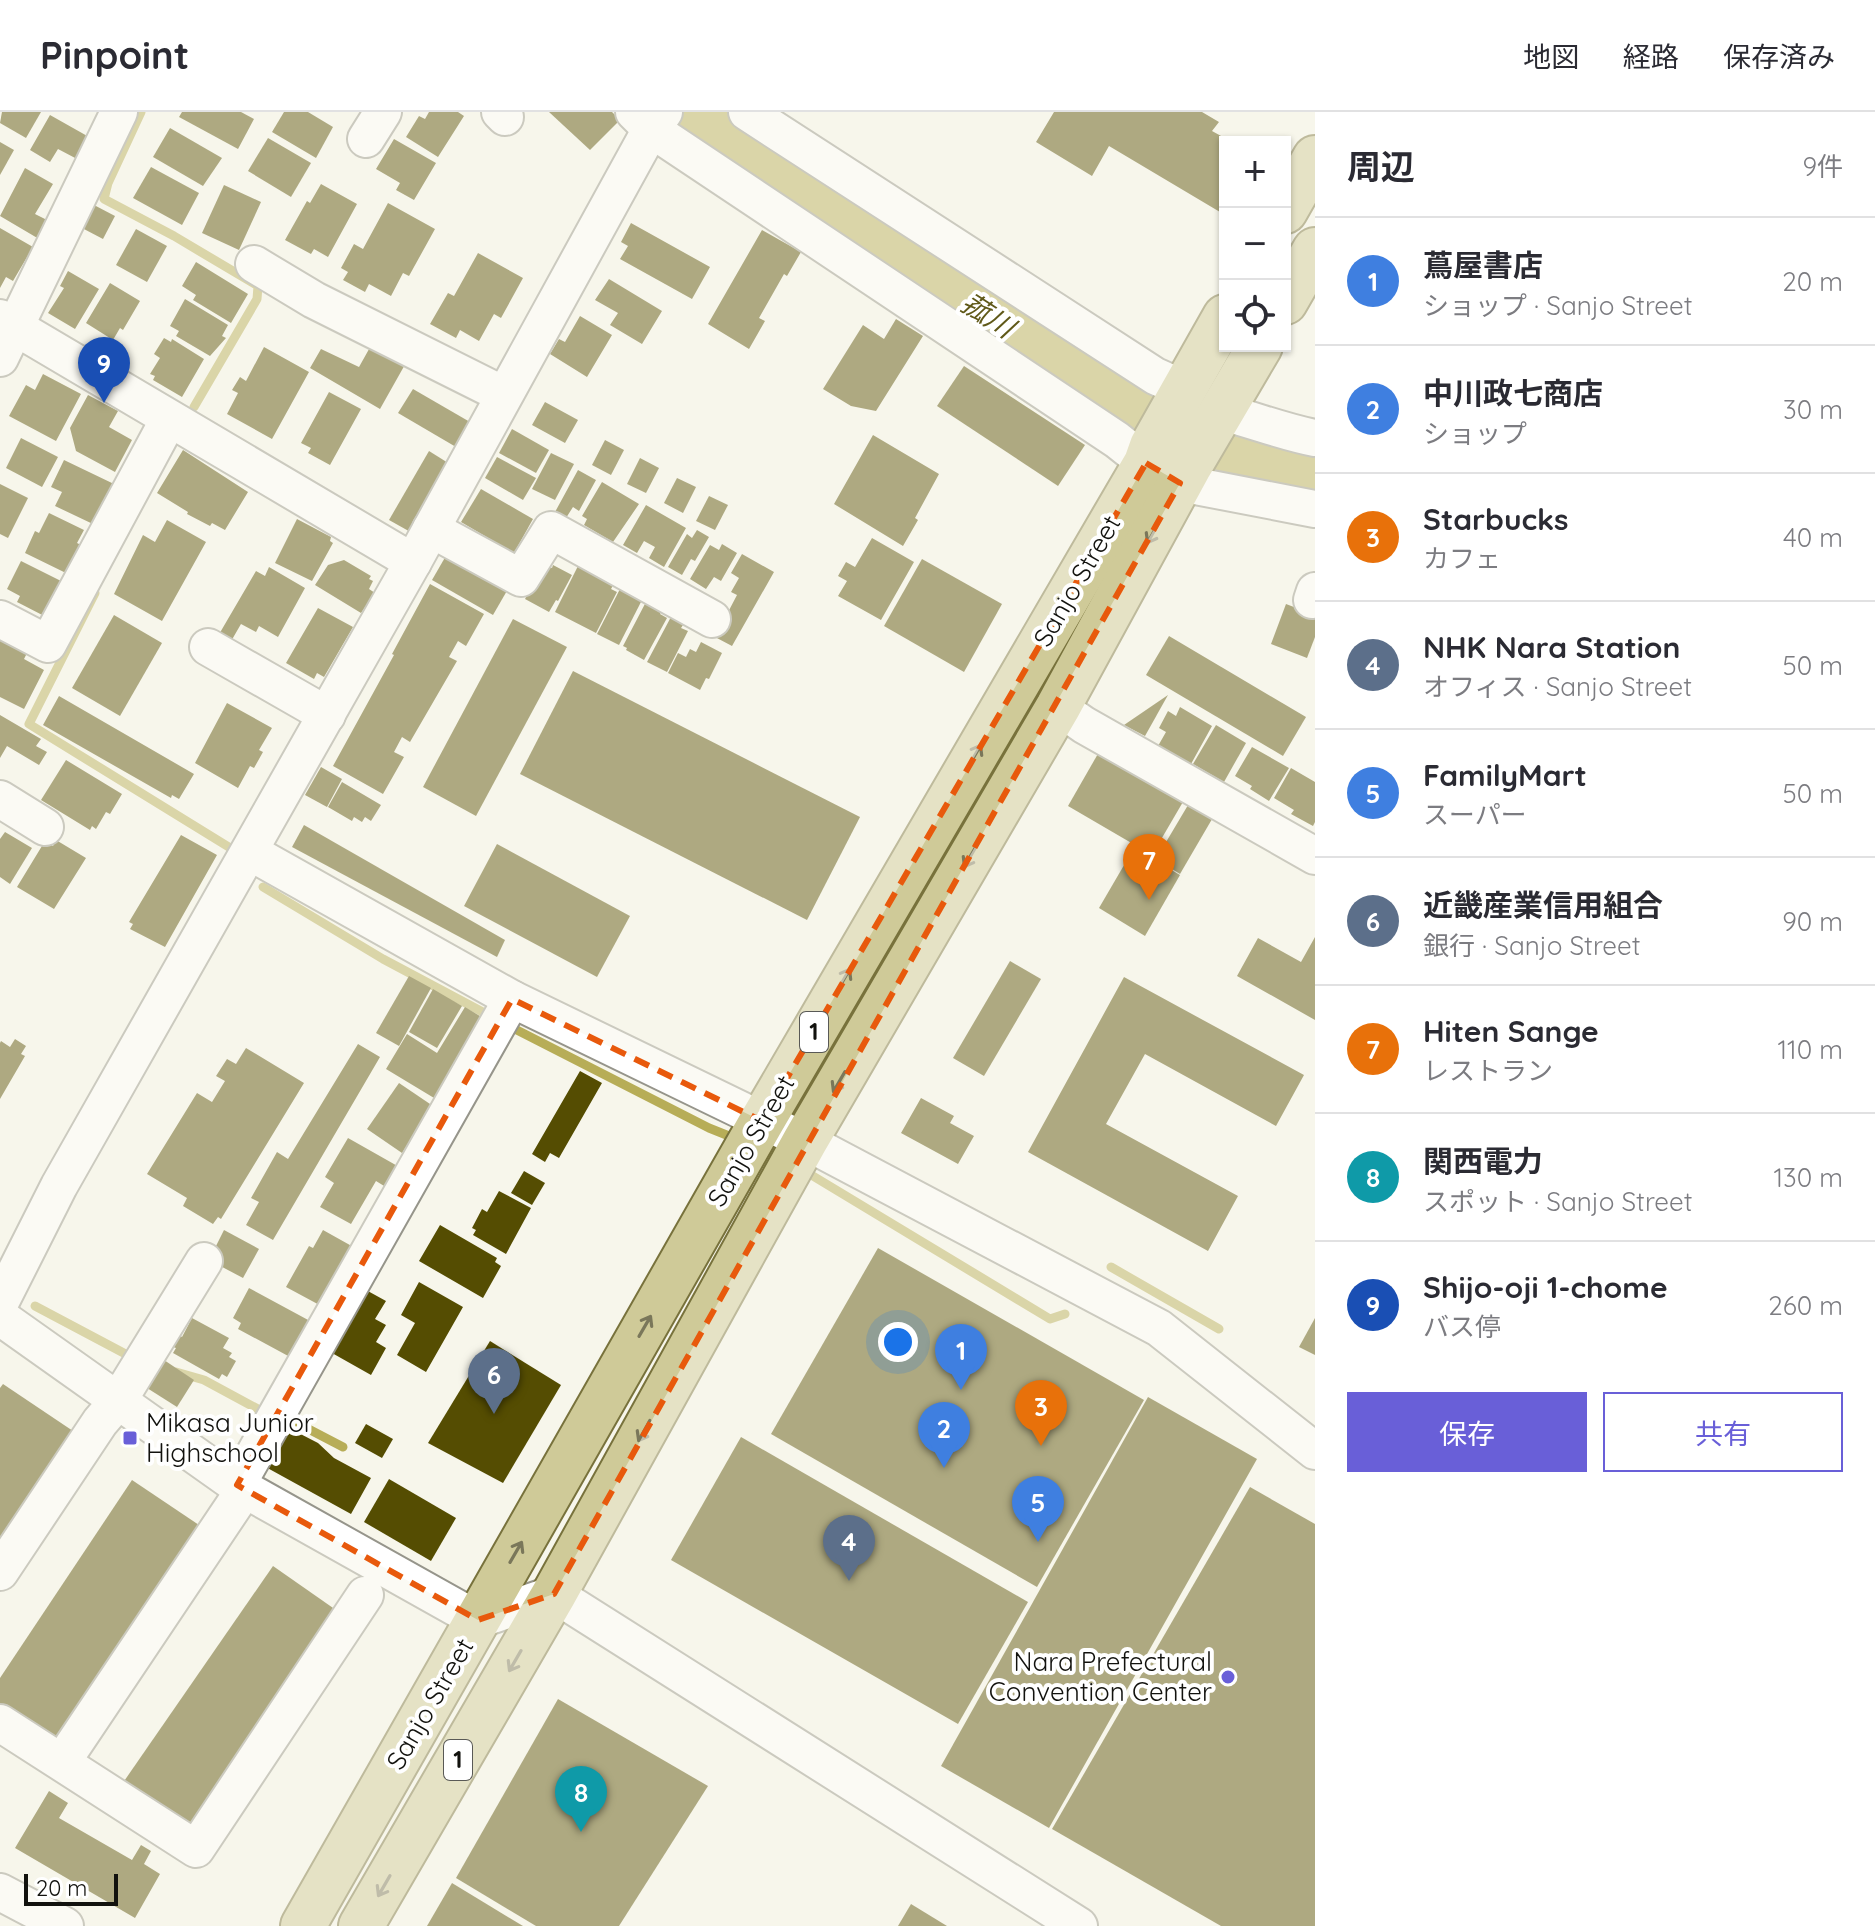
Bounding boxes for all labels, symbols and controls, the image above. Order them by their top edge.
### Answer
text: Pinpoint [40,31,189,79]
text: 地図 [1523,39,1579,74]
text: 経路 [1623,39,1679,74]
text: 保存済み [1723,39,1835,74]
map controls [1219,136,1291,352]
button: + [1219,136,1291,208]
text: 周辺 [1347,145,1415,188]
text: 9件 [1802,150,1843,183]
button: − [1219,208,1291,280]
text: 蔦屋書店 [1423,246,1543,284]
text: 1 [1368,265,1378,298]
text: 20 m [1782,265,1843,298]
button: locate [1219,280,1291,352]
water label: 菰川 [955,285,1024,346]
text: ショップ · Sanjo Street [1423,289,1693,322]
pin: 9 [78,337,130,403]
text: 中川政七商店 [1423,374,1603,412]
text: 2 [1366,393,1380,426]
text: 30 m [1783,393,1843,426]
text: ショップ [1423,417,1527,450]
text: Starbucks [1423,500,1568,538]
street label: Sanjo Street [1026,509,1127,652]
one-way arrow [1144,521,1160,544]
text: 3 [1366,521,1380,554]
text: 40 m [1783,521,1843,554]
text: カフェ [1423,542,1501,575]
text: NHK Nara Station [1423,628,1680,666]
text: 4 [1365,649,1381,682]
text: 50 m [1783,649,1843,682]
text: オフィス · Sanjo Street [1423,670,1692,703]
one-way arrow [967,744,983,767]
text: FamilyMart [1423,756,1587,794]
text: 5 [1366,777,1380,810]
text: 50 m [1783,777,1843,810]
text: スーパー [1423,798,1527,831]
pin: 7 [1123,834,1175,900]
one-way arrow [962,845,978,868]
text: 近畿産業信用組合 [1423,886,1663,924]
text: 6 [1366,905,1380,938]
text: 90 m [1782,905,1843,938]
text: 銀行 · Sanjo Street [1423,929,1641,962]
one-way arrow [837,968,852,992]
road number: 1 [800,1012,828,1052]
text: Hiten Sange [1423,1012,1599,1050]
text: 7 [1366,1033,1380,1066]
text: 110 m [1777,1033,1843,1066]
text: レストラン [1423,1054,1553,1087]
street label: Sanjo Street [700,1069,801,1212]
one-way arrow [831,1070,847,1093]
text: 関西電力 [1423,1142,1543,1180]
text: 8 [1366,1161,1380,1194]
text: 130 m [1773,1161,1843,1194]
text: スポット · Sanjo Street [1423,1185,1693,1218]
text: Shijo-oji 1-chome [1423,1268,1668,1306]
text: 9 [1366,1289,1380,1322]
text: 260 m [1768,1289,1843,1322]
text: バス停 [1423,1310,1501,1343]
one-way arrow [638,1315,653,1339]
your location [878,1322,918,1362]
pin: 1 [935,1324,987,1390]
pin: 6 [468,1348,520,1414]
pin: 3 [1015,1380,1067,1446]
button: 保存 [1347,1392,1587,1472]
button: 共有 [1603,1392,1843,1472]
pin: 2 [918,1402,970,1468]
place label: Mikasa Junior Highschool [146,1406,314,1469]
one-way arrow [636,1419,652,1442]
marker: Mikasa Junior Highschool [121,1429,139,1447]
pin: 5 [1012,1476,1064,1542]
pin: 4 [823,1515,875,1581]
one-way arrow [508,1541,524,1564]
street label: Sanjo Street [379,1632,480,1775]
place label: Nara Prefectural Convention Center [989,1645,1212,1708]
one-way arrow [507,1649,523,1672]
marker: Nara Prefectural Convention Center [1219,1668,1237,1686]
road number: 1 [444,1740,472,1780]
pin: 8 [555,1766,607,1832]
scale bar [24,1870,118,1906]
text: 20 m [36,1874,87,1902]
one-way arrow [376,1874,392,1897]

